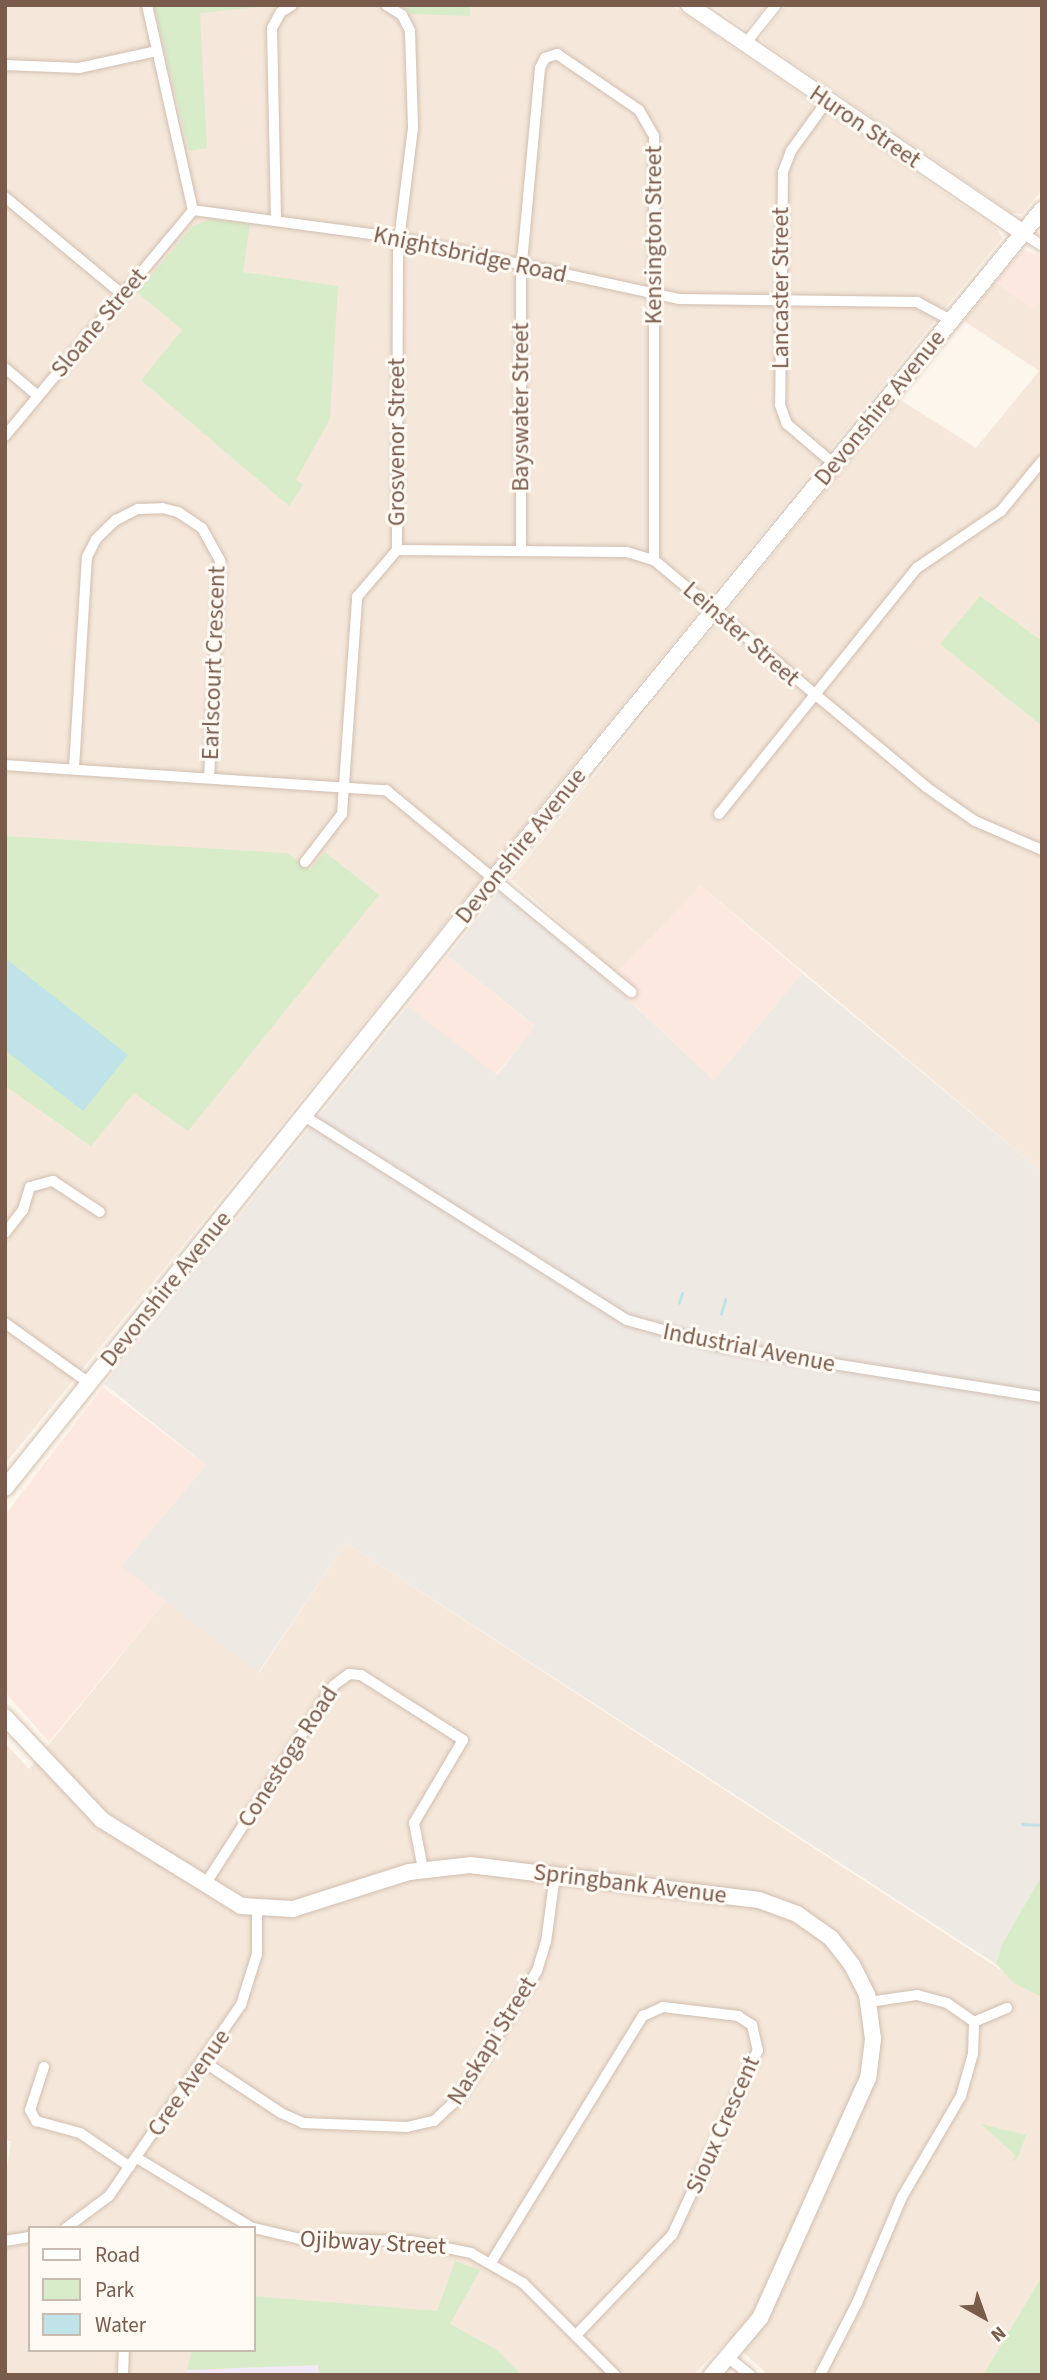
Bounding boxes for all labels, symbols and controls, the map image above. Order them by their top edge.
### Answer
street label: Huron Street [804,79,926,175]
street label: Kensington Street [640,146,668,324]
street label: Lancaster Street [767,207,795,369]
street label: Knightsbridge Road [371,220,569,290]
street label: Sloane Street [45,263,153,383]
street label: Bayswater Street [507,322,535,492]
street label: Devonshire Avenue [808,324,952,492]
street label: Grosvenor Street [383,358,411,526]
street label: Earlscourt Crescent [196,565,232,761]
street label: Leinster Street [677,576,805,692]
street label: Devonshire Avenue [449,762,593,930]
street label: Devonshire Avenue [94,1205,238,1373]
street label: Industrial Avenue [660,1317,838,1379]
street label: Conestoga Road [232,1681,344,1833]
street label: Springbank Avenue [532,1858,728,1910]
street label: Naskapi Street [441,1972,543,2110]
street label: Cree Avenue [142,2024,236,2142]
street label: Sioux Crescent [680,2052,766,2198]
street label: Ojibway Street [299,2225,447,2261]
legend [28,2226,256,2352]
text: Road [95,2240,140,2270]
text: Park [95,2275,134,2305]
north arrow [949,2282,1019,2352]
text: Water [95,2310,146,2340]
text: N [984,2319,1011,2348]

